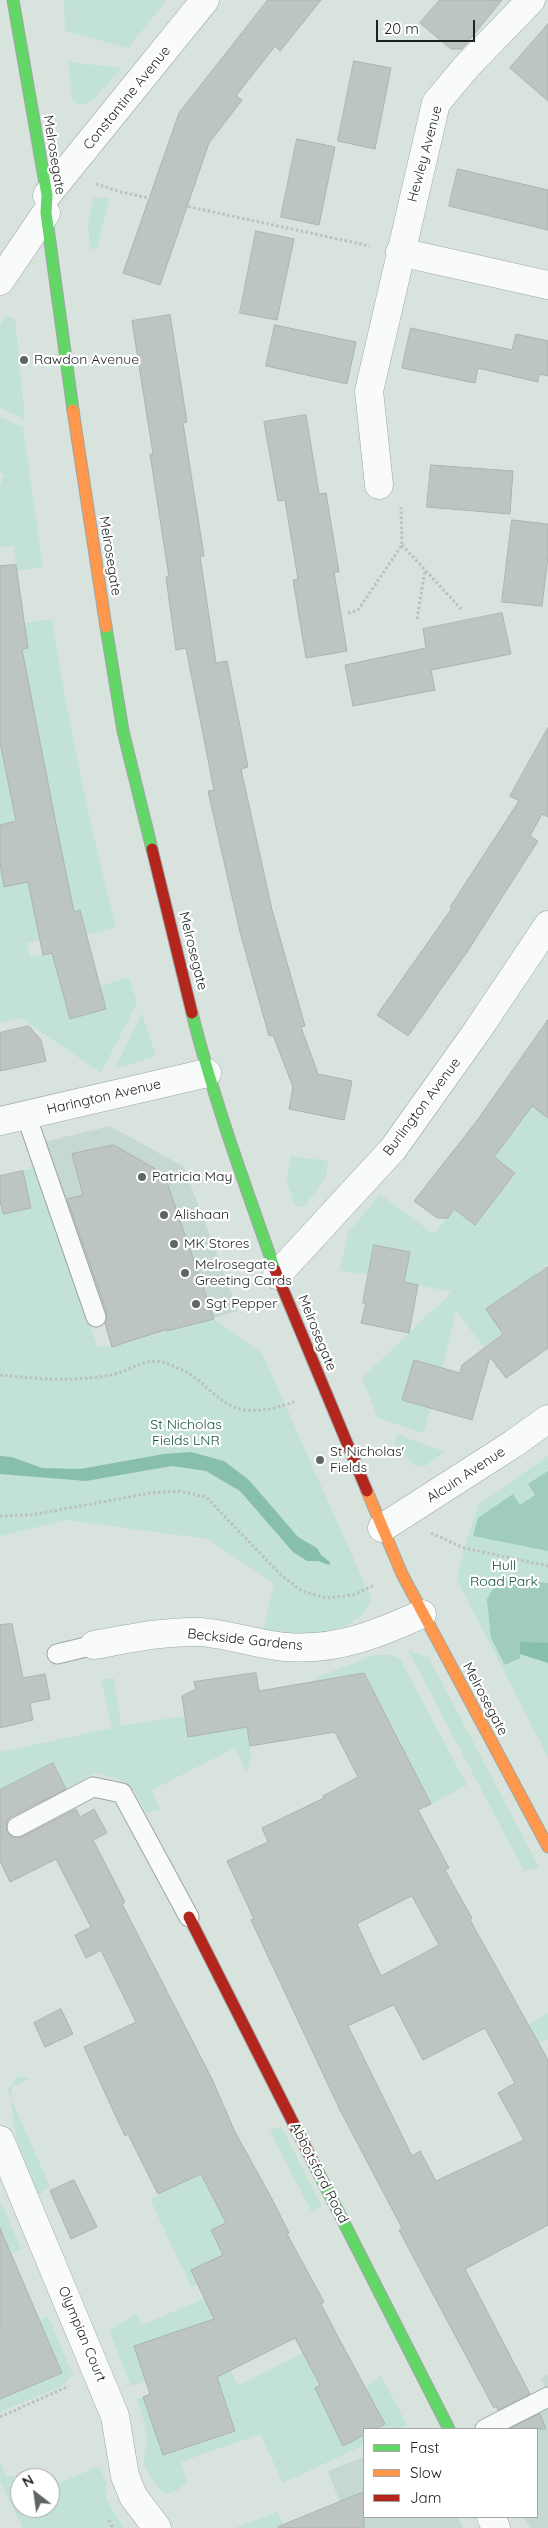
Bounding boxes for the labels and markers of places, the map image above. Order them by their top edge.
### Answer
place label: Rawdon Avenue [34,352,139,368]
marker: Rawdon Avenue [18,354,30,366]
place label: Patricia May [152,1169,232,1185]
marker: Patricia May [136,1171,148,1183]
place label: Alishaan [174,1207,229,1223]
marker: Alishaan [158,1209,170,1221]
place label: MK Stores [184,1236,249,1252]
marker: MK Stores [168,1238,180,1250]
place label: Melrosegate Greeting Cards [195,1257,292,1290]
marker: Melrosegate Greeting Cards [179,1267,191,1279]
place label: Sgt Pepper [206,1296,278,1312]
marker: Sgt Pepper [190,1298,202,1310]
place label: St Nicholas' Fields [330,1444,404,1476]
marker: St Nicholas' Fields [314,1454,326,1466]

